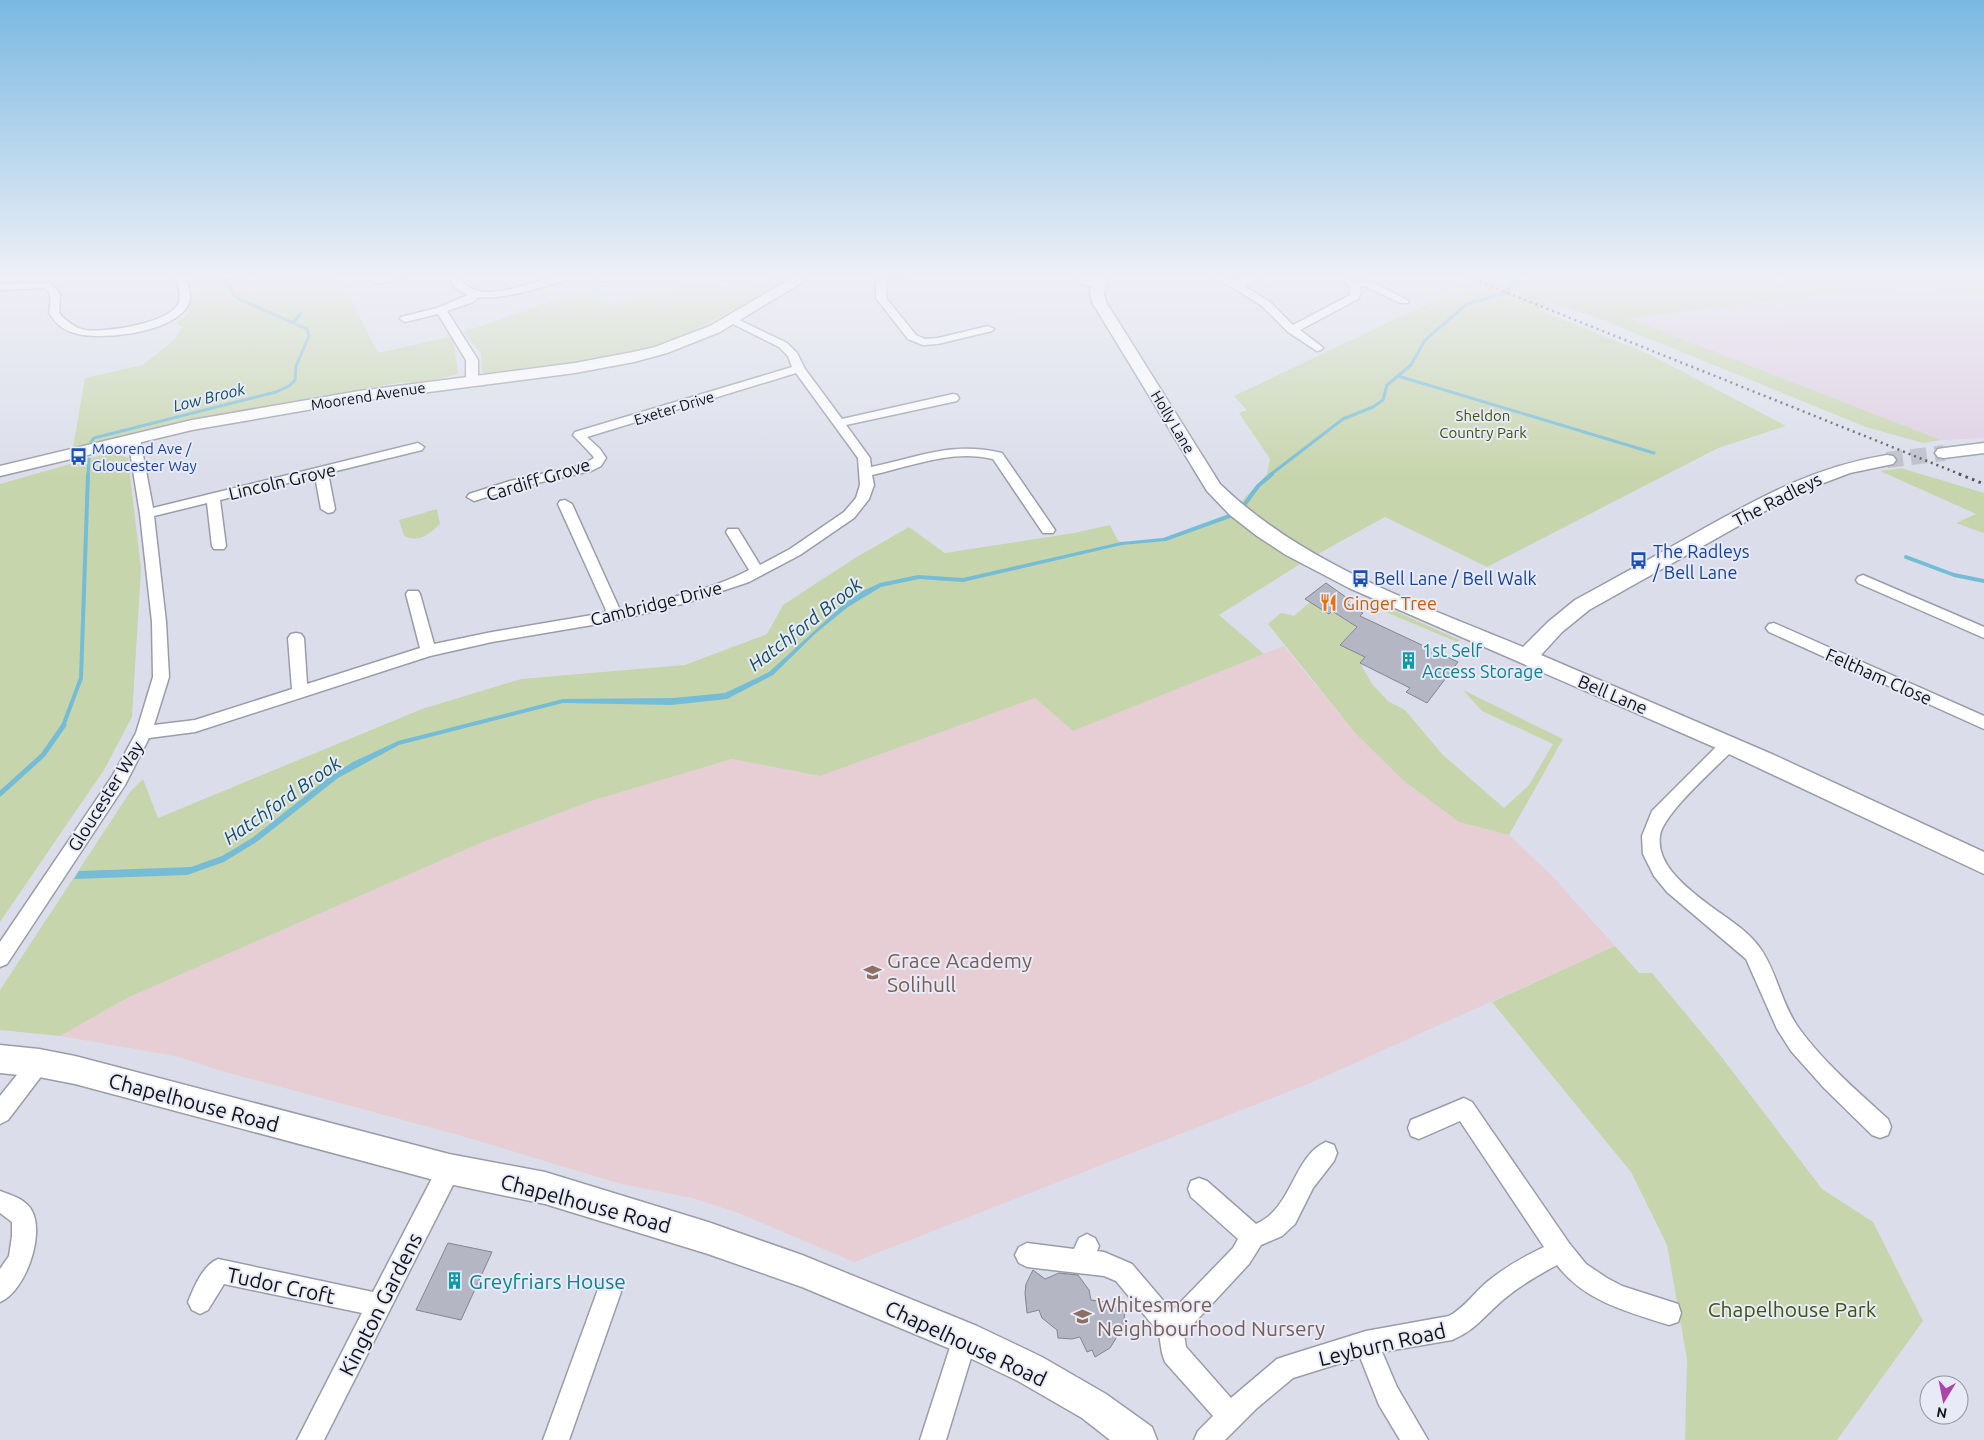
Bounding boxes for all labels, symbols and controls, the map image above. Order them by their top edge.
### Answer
water label: Low Brook [171,379,248,415]
street label: Moorend Avenue [309,379,427,413]
street label: Exeter Drive [632,388,716,428]
street label: Holly Lane [1148,388,1198,456]
park label: Sheldon Country Park [1439,407,1527,441]
place label: Moorend Ave / Gloucester Way [92,440,197,474]
bus stop icon: Moorend Ave / Gloucester Way [68,447,88,467]
street label: Cardiff Grove [484,454,592,504]
street label: Lincoln Grove [226,459,338,503]
street label: The Radleys [1729,468,1825,530]
place label: The Radleys / Bell Lane [1652,541,1750,582]
bus stop icon: The Radleys / Bell Lane [1629,551,1649,571]
bus stop icon: Bell Lane / Bell Walk [1350,568,1370,588]
place label: Bell Lane / Bell Walk [1374,568,1537,588]
water label: Hatchford Brook [744,573,866,675]
street label: Cambridge Drive [588,577,724,629]
restaurant icon: Ginger Tree [1319,593,1339,613]
place label: Ginger Tree [1343,593,1437,613]
place label: 1st Self Access Storage [1422,640,1543,681]
street label: Feltham Close [1823,644,1935,708]
building icon: 1st Self Access Storage [1398,650,1418,670]
street label: Bell Lane [1575,670,1651,718]
street label: Gloucester Way [63,737,147,855]
water label: Hatchford Brook [219,751,345,849]
place label: Grace Academy Solihull [887,948,1032,996]
school or university icon: Grace Academy Solihull [863,962,883,982]
street label: Chapelhouse Road [106,1068,282,1136]
street label: Chapelhouse Road [498,1169,674,1237]
street label: Kington Gardens [334,1228,426,1380]
street label: Tudor Croft [225,1262,337,1308]
place label: Greyfriars House [469,1269,626,1293]
building icon: Greyfriars House [445,1271,465,1291]
place label: Whitesmore Neighbourhood Nursery [1097,1292,1325,1340]
street label: Chapelhouse Road [882,1295,1050,1391]
park label: Chapelhouse Park [1708,1297,1877,1321]
school or university icon: Whitesmore Neighbourhood Nursery [1073,1306,1093,1326]
street label: Leyburn Road [1316,1318,1448,1370]
north arrow [1919,1375,1969,1425]
text: N [1935,1404,1948,1422]

